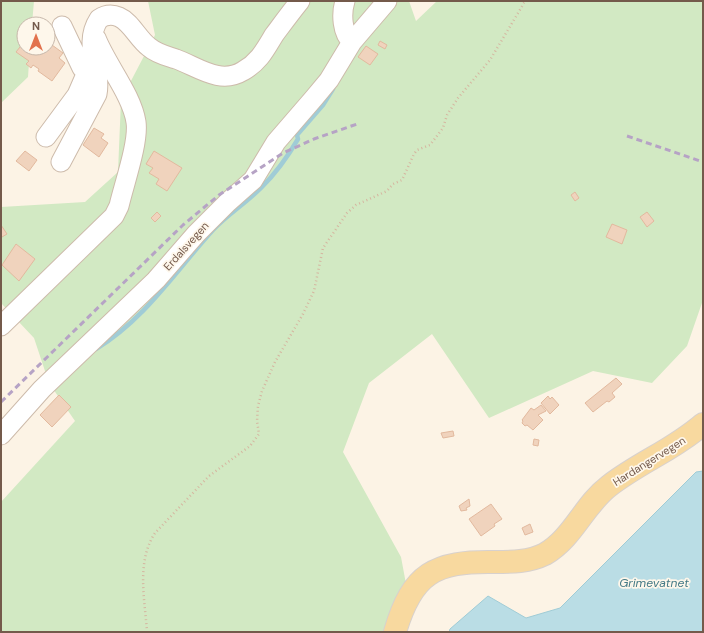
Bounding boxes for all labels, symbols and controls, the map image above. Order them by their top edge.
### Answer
north arrow [16,16,56,56]
text: N [32,19,40,33]
street label: Erdalsvegen [160,219,212,273]
street label: Hardangervegen [610,433,688,489]
water label: Grimevatnet [619,575,689,591]

